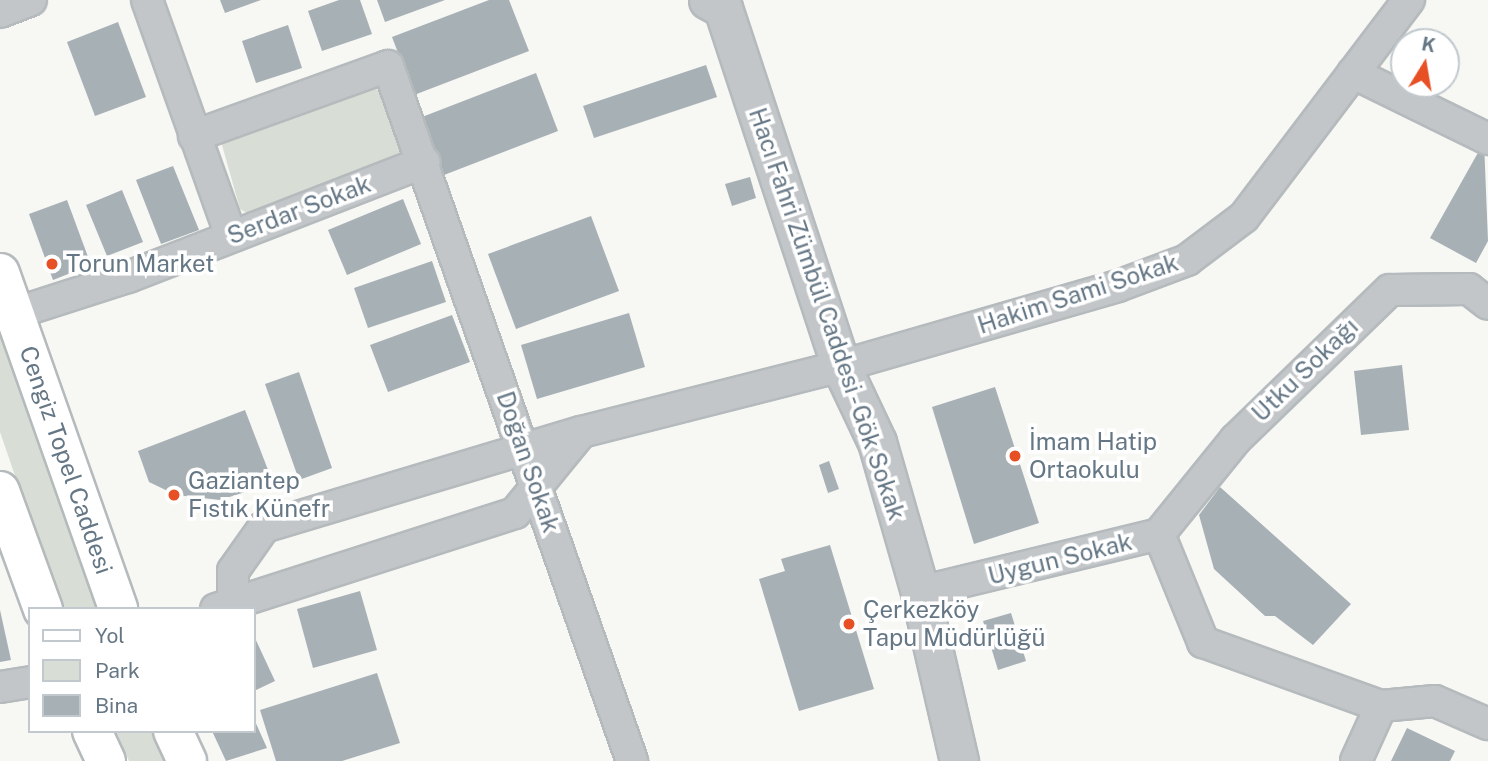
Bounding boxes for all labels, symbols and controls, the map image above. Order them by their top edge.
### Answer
north arrow [1390,28,1460,98]
text: K [1420,32,1437,56]
street label: Hacı Fahri Zümbül Caddesi - Gök Sokak [742,101,912,527]
street label: Serdar Sokak [223,169,375,251]
street label: Hakim Sami Sokak [974,248,1182,340]
place label: Torun Market [66,250,214,278]
marker: Torun Market [44,256,60,272]
street label: Utku Sokağı [1246,312,1364,428]
street label: Cengiz Topel Caddesi [13,342,119,578]
street label: Doğan Sokak [490,388,566,536]
place label: İmam Hatip Ortaokulu [1029,428,1157,484]
marker: İmam Hatip Ortaokulu [1007,448,1023,464]
place label: Gaziantep Fıstık Künefr [188,467,330,523]
marker: Gaziantep Fıstık Künefr [166,487,182,503]
street label: Uygun Sokak [985,527,1135,591]
place label: Çerkezköy Tapu Müdürlüğü [863,596,1045,652]
legend [28,607,256,733]
marker: Çerkezköy Tapu Müdürlüğü [841,616,857,632]
text: Yol [95,623,125,648]
text: Park [95,658,140,683]
text: Bina [95,693,138,718]

